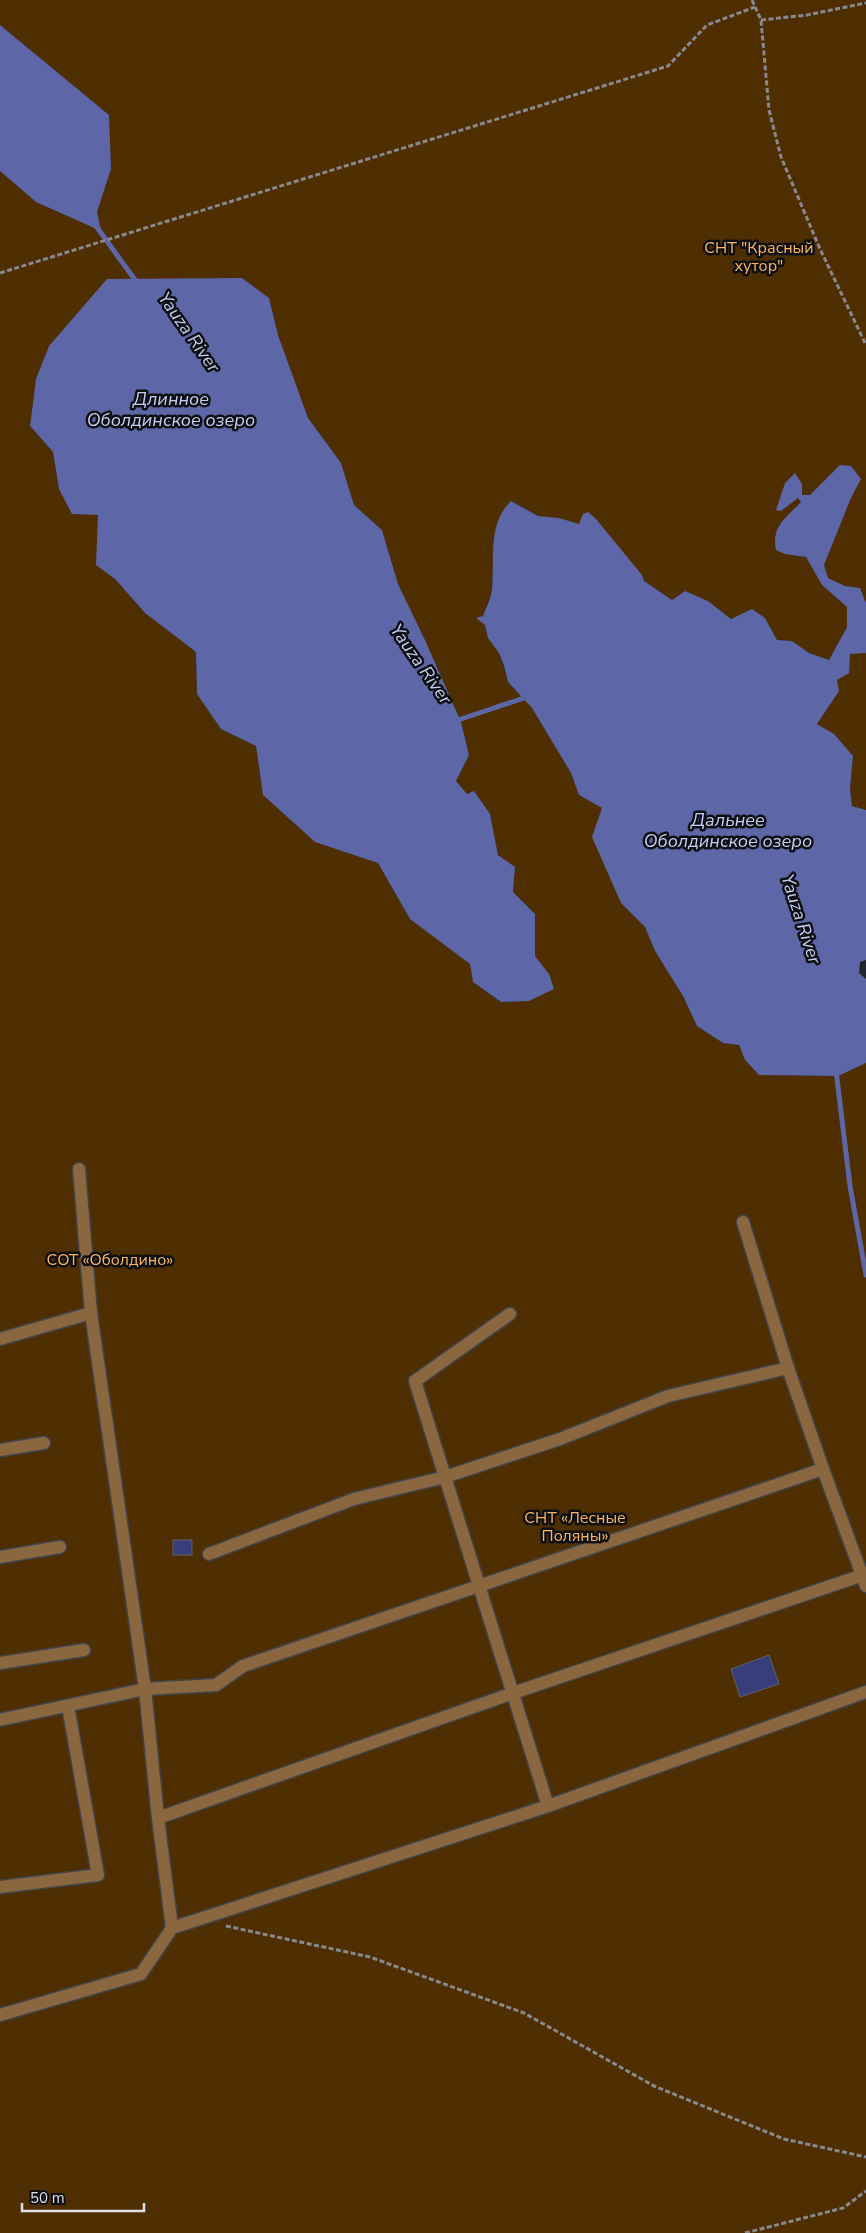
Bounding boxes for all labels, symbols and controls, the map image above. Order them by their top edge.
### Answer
park label: СНТ "Красный хутор" [704,237,814,277]
water label: Yauza River [153,287,226,377]
water label: Длинное Оболдинское озеро [87,387,255,432]
water label: Yauza River [385,619,458,709]
water label: Дальнее Оболдинское озеро [644,808,812,853]
water label: Yauza River [775,871,827,967]
park label: СОТ «Оболдино» [47,1249,173,1271]
park label: СНТ «Лесные Поляны» [524,1507,626,1547]
scale bar [22,2180,145,2212]
text: 50 m [30,2188,65,2208]

